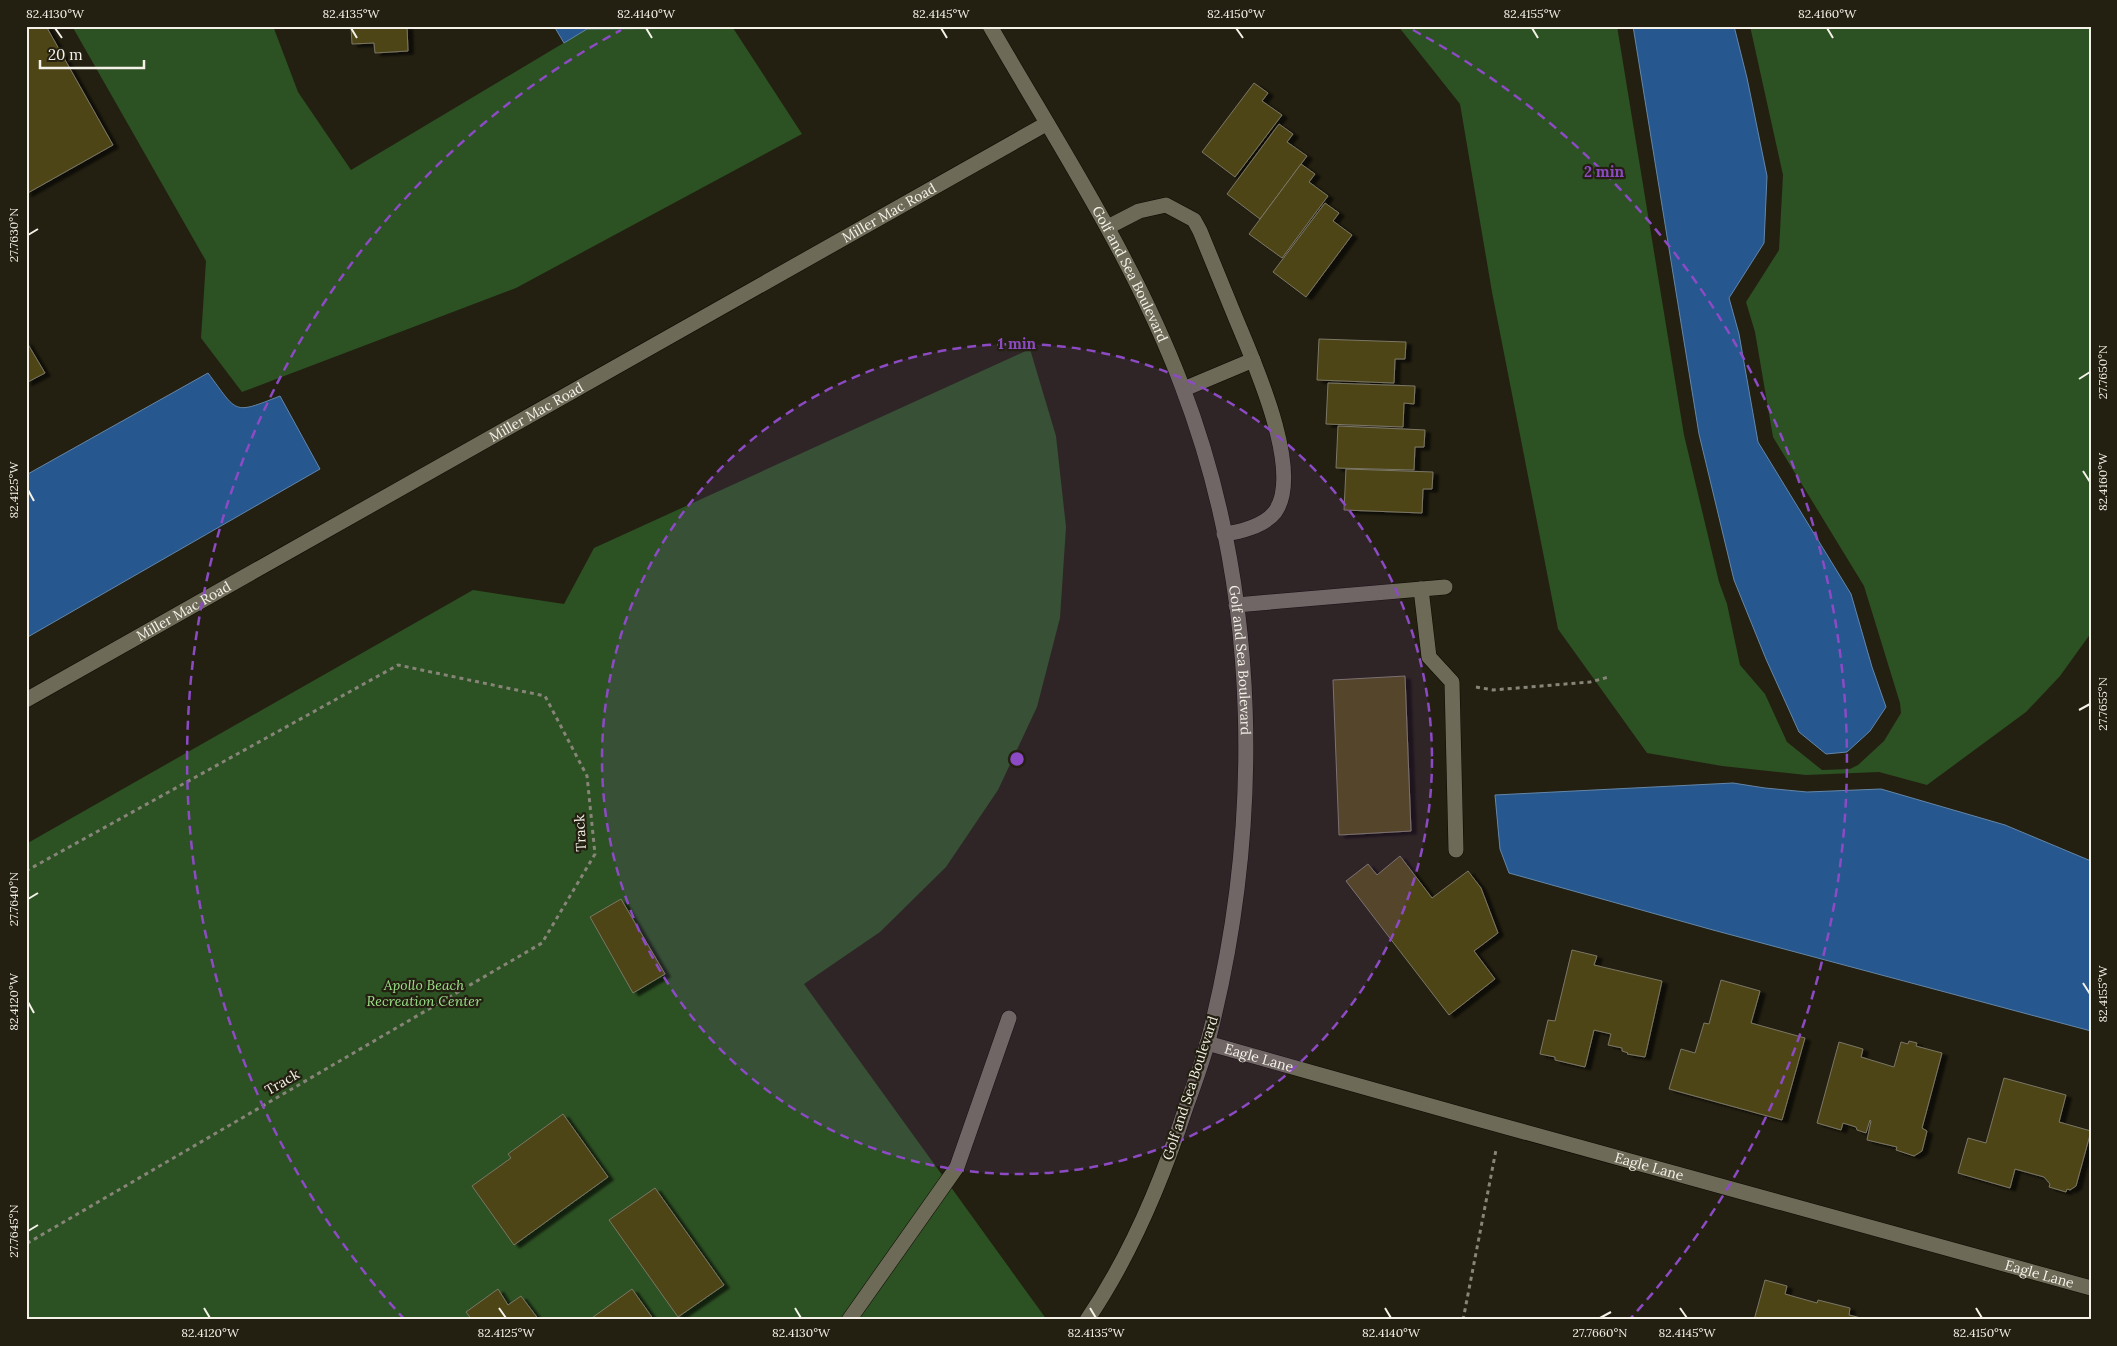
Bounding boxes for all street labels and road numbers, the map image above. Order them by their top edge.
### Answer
street label: Miller Mac Road [839,179,939,246]
street label: Golf and Sea Boulevard [1088,203,1172,345]
street label: Miller Mac Road [486,378,587,446]
street label: Miller Mac Road [133,577,234,645]
street label: Golf and Sea Boulevard [1225,584,1255,735]
street label: Track [570,814,590,852]
street label: Golf and Sea Boulevard [1158,1014,1222,1162]
street label: Eagle Lane [1222,1039,1296,1076]
street label: Track [262,1065,303,1099]
street label: Eagle Lane [1613,1148,1686,1184]
street label: Eagle Lane [2003,1256,2077,1292]

